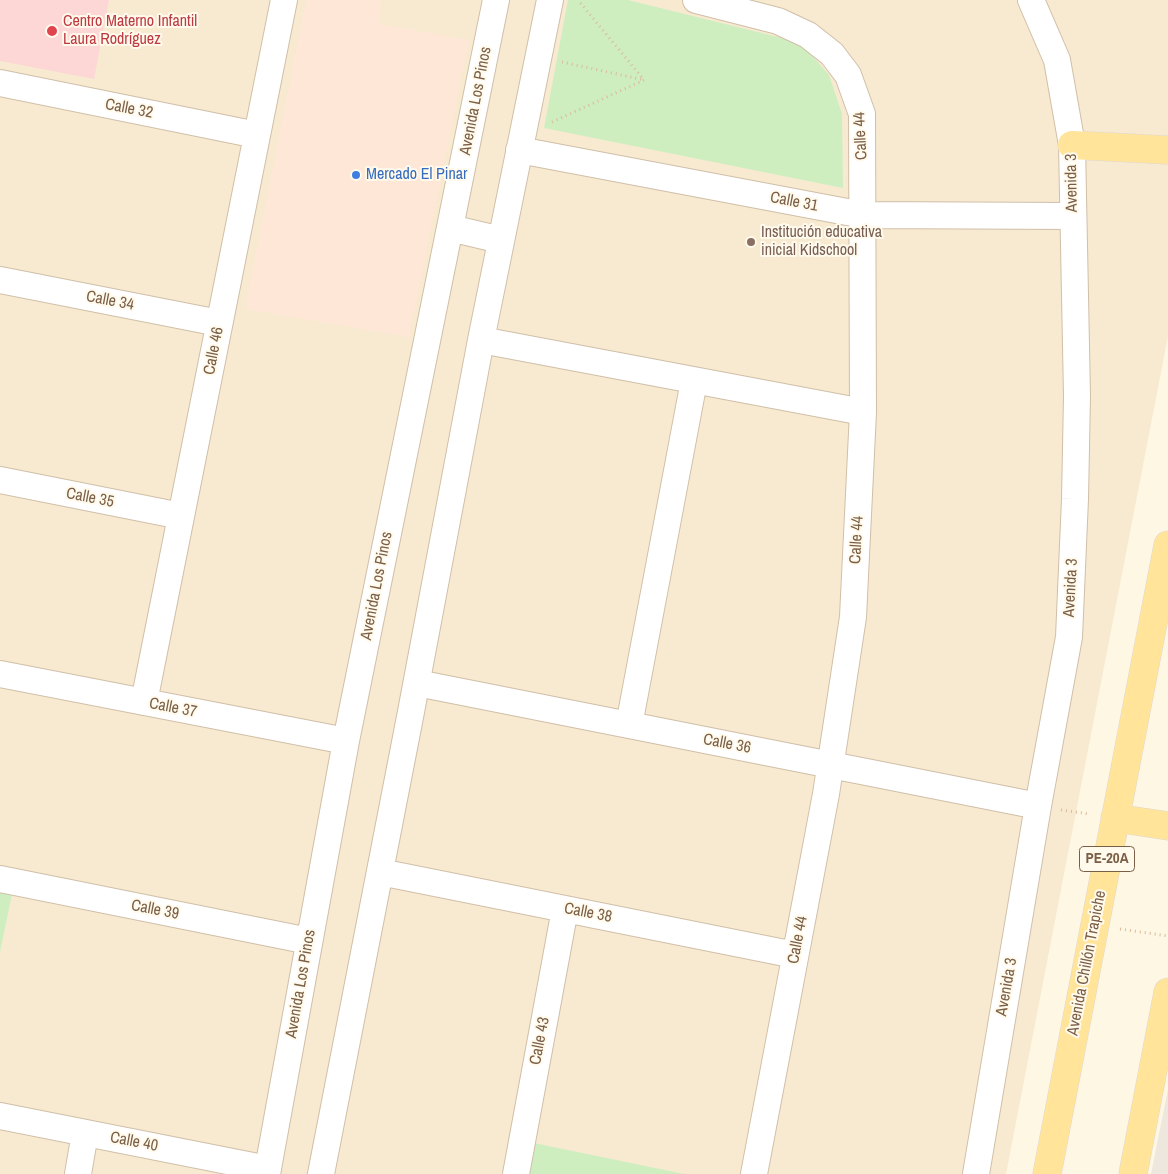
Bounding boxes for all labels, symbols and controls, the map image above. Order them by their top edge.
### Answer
place label: Centro Materno Infantil Laura Rodríguez [63,12,197,50]
marker: Centro Materno Infantil Laura Rodríguez [45,24,59,38]
street label: Avenida Los Pinos [456,45,496,157]
street label: Calle 32 [104,95,154,123]
street label: Calle 44 [850,111,872,161]
street label: Avenida 3 [1062,153,1082,213]
place label: Mercado El Pinar [366,165,467,185]
marker: Mercado El Pinar [350,169,362,181]
street label: Calle 31 [769,188,819,216]
place label: Institución educativa inicial Kidschool [761,223,882,261]
marker: Institución educativa inicial Kidschool [745,236,757,248]
street label: Calle 34 [85,287,135,315]
street label: Calle 46 [200,326,228,376]
street label: Calle 35 [65,484,115,512]
street label: Calle 44 [846,515,868,565]
street label: Avenida Los Pinos [357,530,397,642]
street label: Avenida 3 [1060,558,1082,618]
street label: Calle 37 [148,694,198,722]
street label: Calle 36 [702,730,752,758]
road number: PE-20A [1080,846,1134,872]
street label: Avenida Chillón Trapiche [1064,889,1110,1037]
street label: Calle 39 [130,896,180,924]
street label: Calle 38 [563,899,613,927]
street label: Calle 44 [784,915,812,965]
street label: Avenida Los Pinos [282,928,320,1040]
street label: Avenida 3 [992,956,1022,1018]
street label: Calle 43 [526,1016,554,1066]
street label: Calle 40 [109,1128,159,1156]

